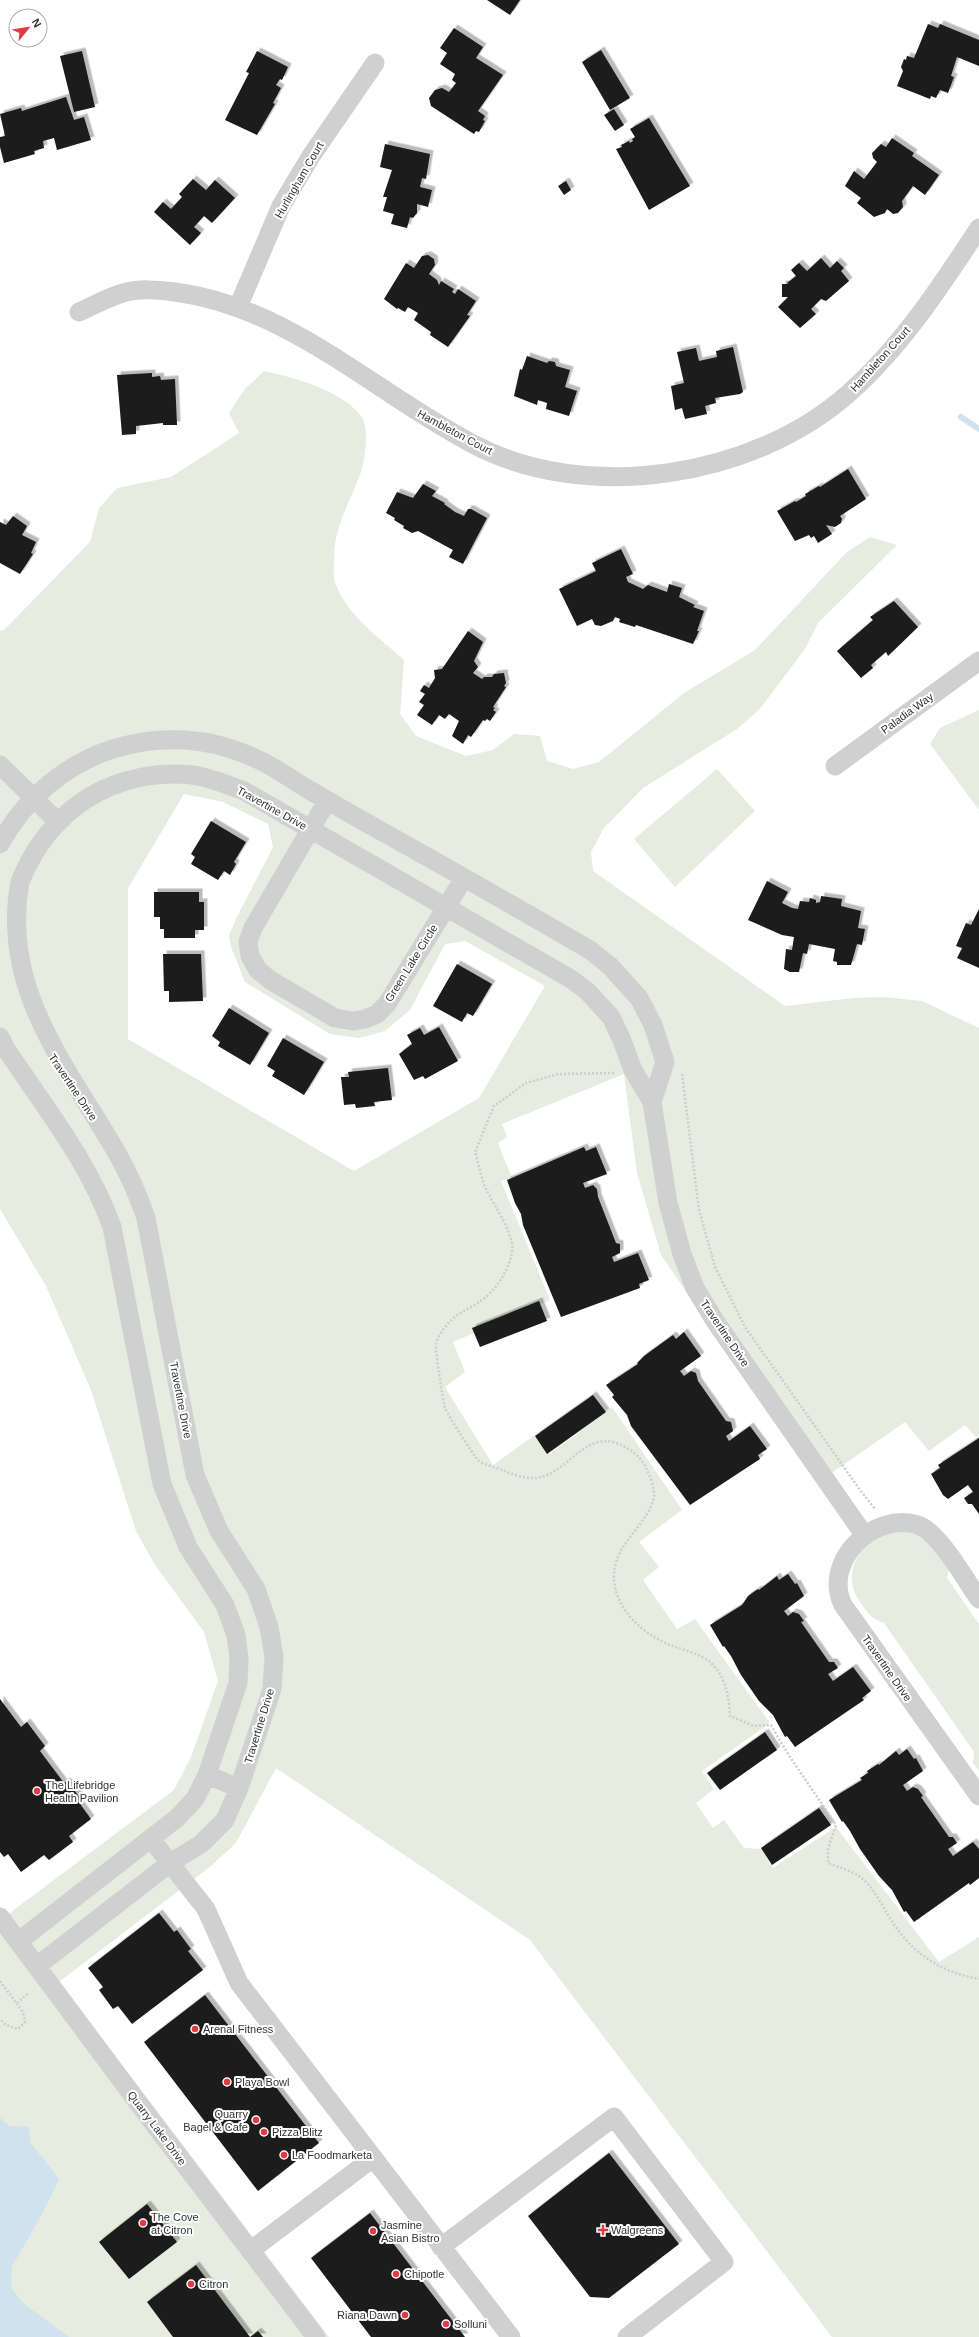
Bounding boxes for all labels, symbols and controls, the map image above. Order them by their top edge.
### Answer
north arrow [8,8,48,48]
text: N [29,17,44,29]
street label: Hurlingham Court [272,140,326,220]
street label: Hambleton Court [848,324,912,394]
street label: Hambleton Court [415,407,495,457]
street label: Paladia Way [879,690,936,736]
street label: Travertine Drive [235,784,309,832]
street label: Green Lake Circle [382,922,440,1004]
street label: Travertine Drive [46,1051,100,1123]
street label: Travertine Drive [698,1297,752,1369]
street label: Travertine Drive [168,1361,194,1439]
street label: Travertine Drive [860,1633,914,1703]
street label: Travertine Drive [242,1687,276,1765]
place label: The Lifebridge Health Pavilion [45,1779,118,1804]
marker: The Lifebridge Health Pavilion [32,1786,42,1796]
place label: Arenal Fitness [203,2023,274,2035]
marker: Arenal Fitness [190,2024,200,2034]
place label: Playa Bowl [235,2076,289,2088]
marker: Playa Bowl [222,2077,232,2087]
street label: Quarry Lake Drive [125,2089,189,2167]
place label: Quarry Bagel & Cafe [183,2108,248,2133]
marker: Quarry Bagel & Cafe [251,2115,261,2125]
place label: Pizza Blitz [272,2126,323,2138]
marker: Pizza Blitz [259,2127,269,2137]
place label: La Foodmarketa [292,2149,373,2161]
marker: La Foodmarketa [279,2150,289,2160]
place label: The Cove at Citron [151,2211,199,2236]
marker: The Cove at Citron [138,2218,148,2228]
place label: Jasmine Asian Bistro [381,2219,440,2244]
place label: Walgreens [611,2224,664,2236]
marker: Walgreens [598,2225,608,2235]
marker: Jasmine Asian Bistro [368,2226,378,2236]
place label: Chipotle [404,2268,444,2280]
marker: Chipotle [391,2269,401,2279]
place label: Citron [199,2278,228,2290]
marker: Citron [186,2279,196,2289]
place label: Riana Dawn [337,2309,397,2321]
marker: Riana Dawn [400,2310,410,2320]
place label: Solluni [454,2318,487,2330]
marker: Solluni [441,2319,451,2329]

